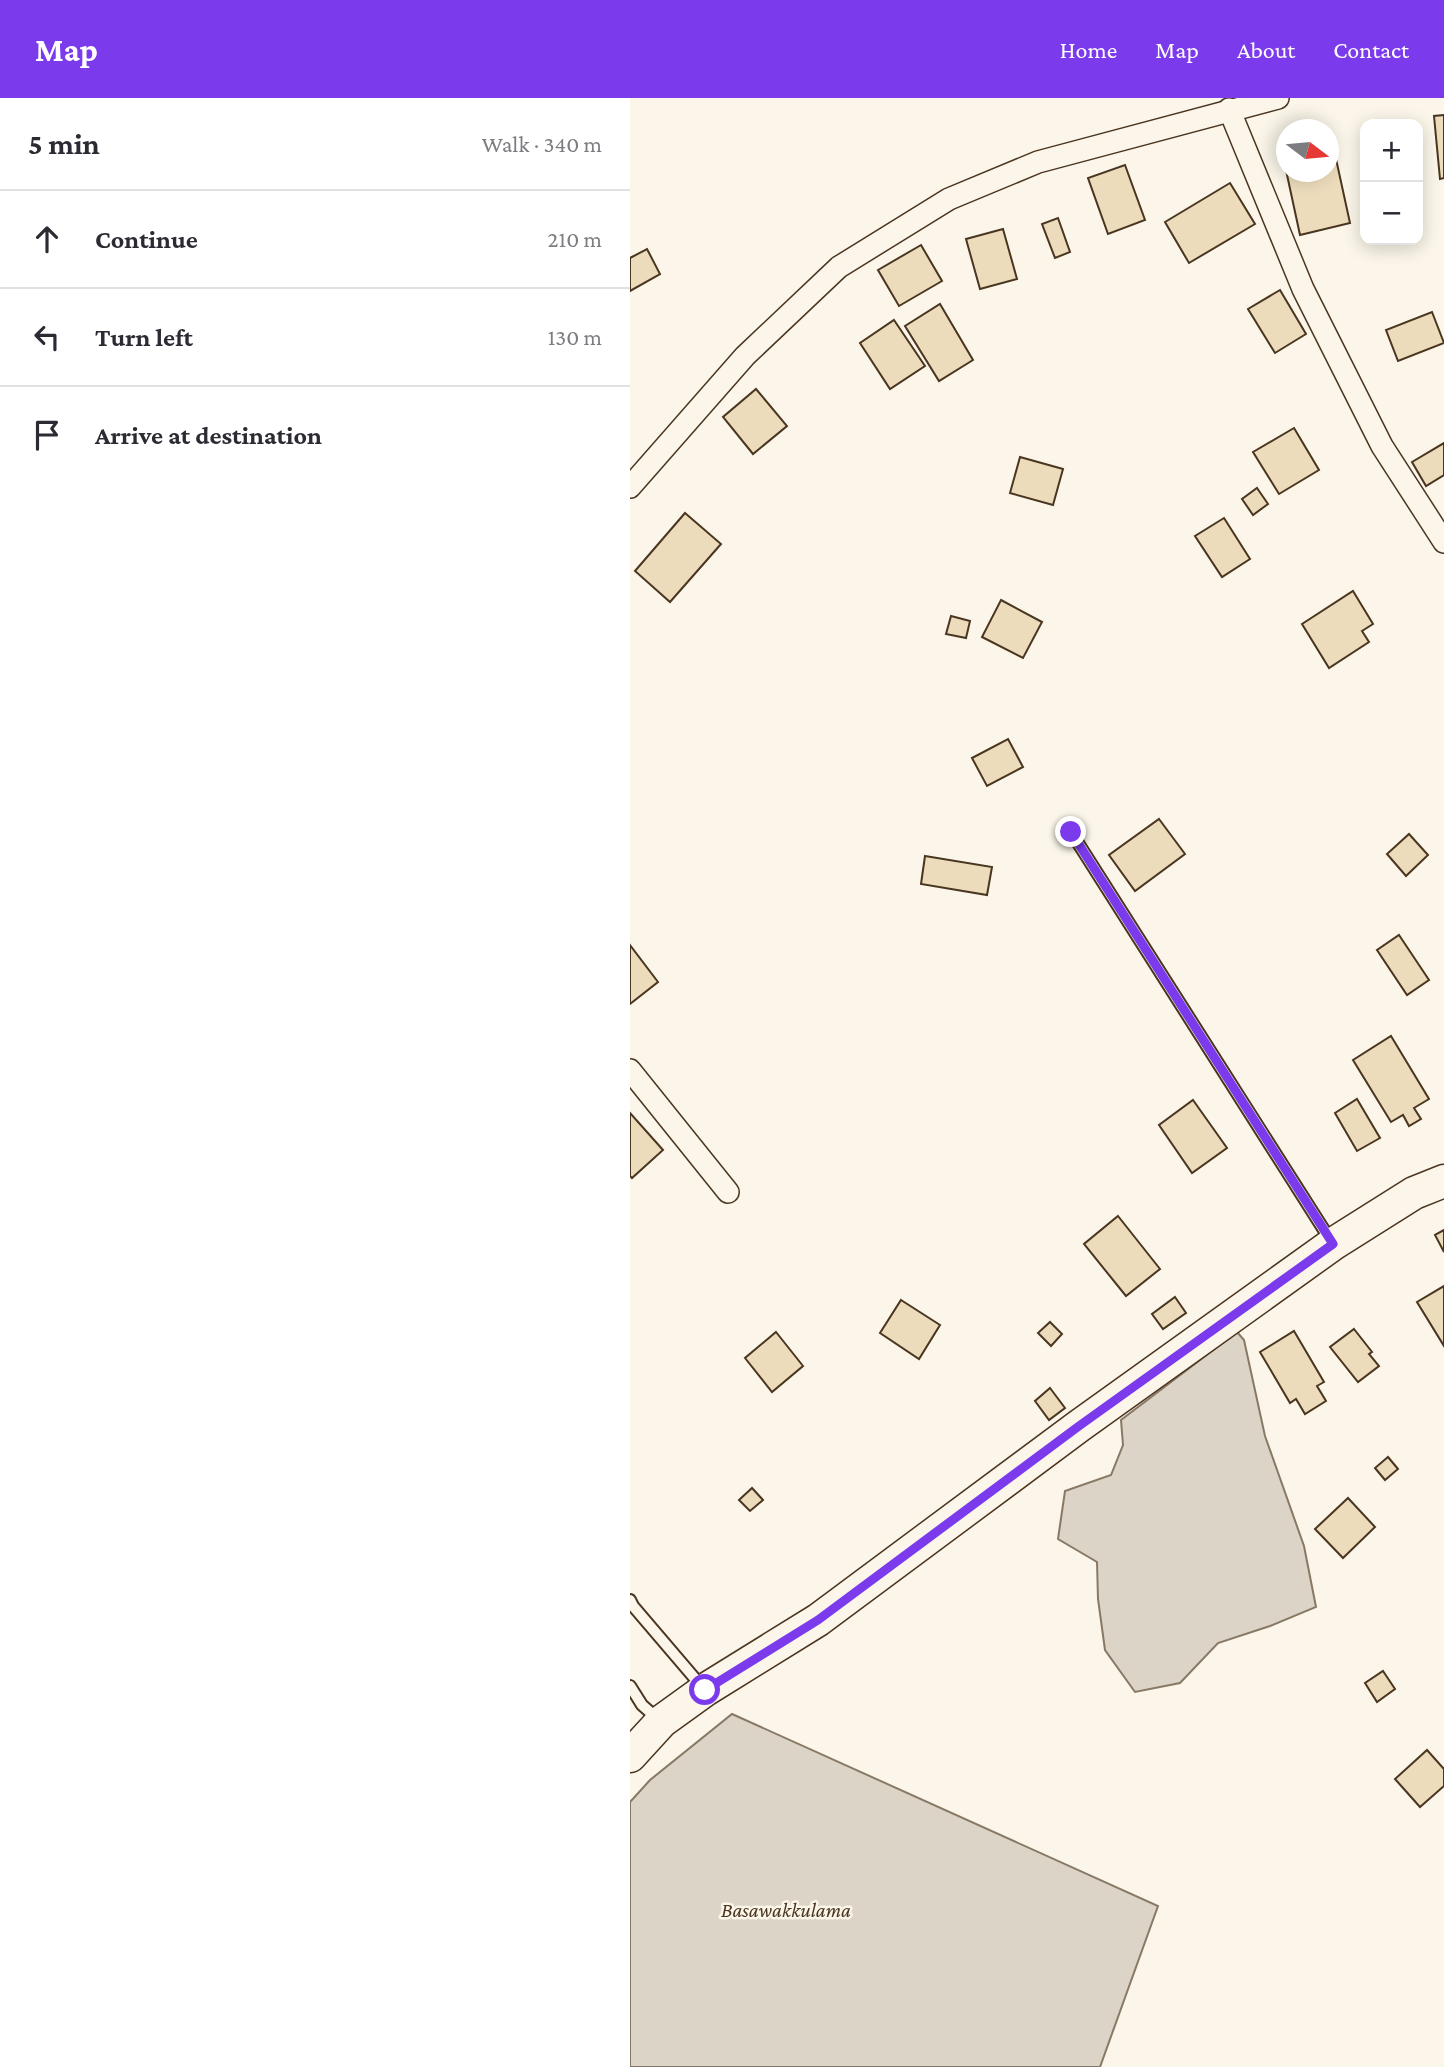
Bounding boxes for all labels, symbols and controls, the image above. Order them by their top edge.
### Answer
text: Map [35,31,98,68]
text: Home [1060,36,1117,63]
text: Map [1155,36,1199,63]
text: About [1237,36,1295,63]
text: Contact [1333,36,1409,63]
north arrow [1276,119,1339,182]
map controls [1360,119,1423,245]
button: + [1360,119,1423,182]
text: 5 min [28,127,100,160]
text: Walk · 340 m [482,131,602,157]
button: − [1360,182,1423,245]
icon: ahead [28,220,66,258]
text: Continue [95,225,198,254]
text: 210 m [548,226,602,252]
icon: left [28,318,66,356]
text: Turn left [95,323,193,352]
text: 130 m [548,324,602,350]
icon: arrive [28,416,66,454]
text: Arrive at destination [95,421,322,450]
route end [1055,816,1086,847]
route start [689,1674,720,1705]
water label: Basawakkulama [721,1898,851,1922]

